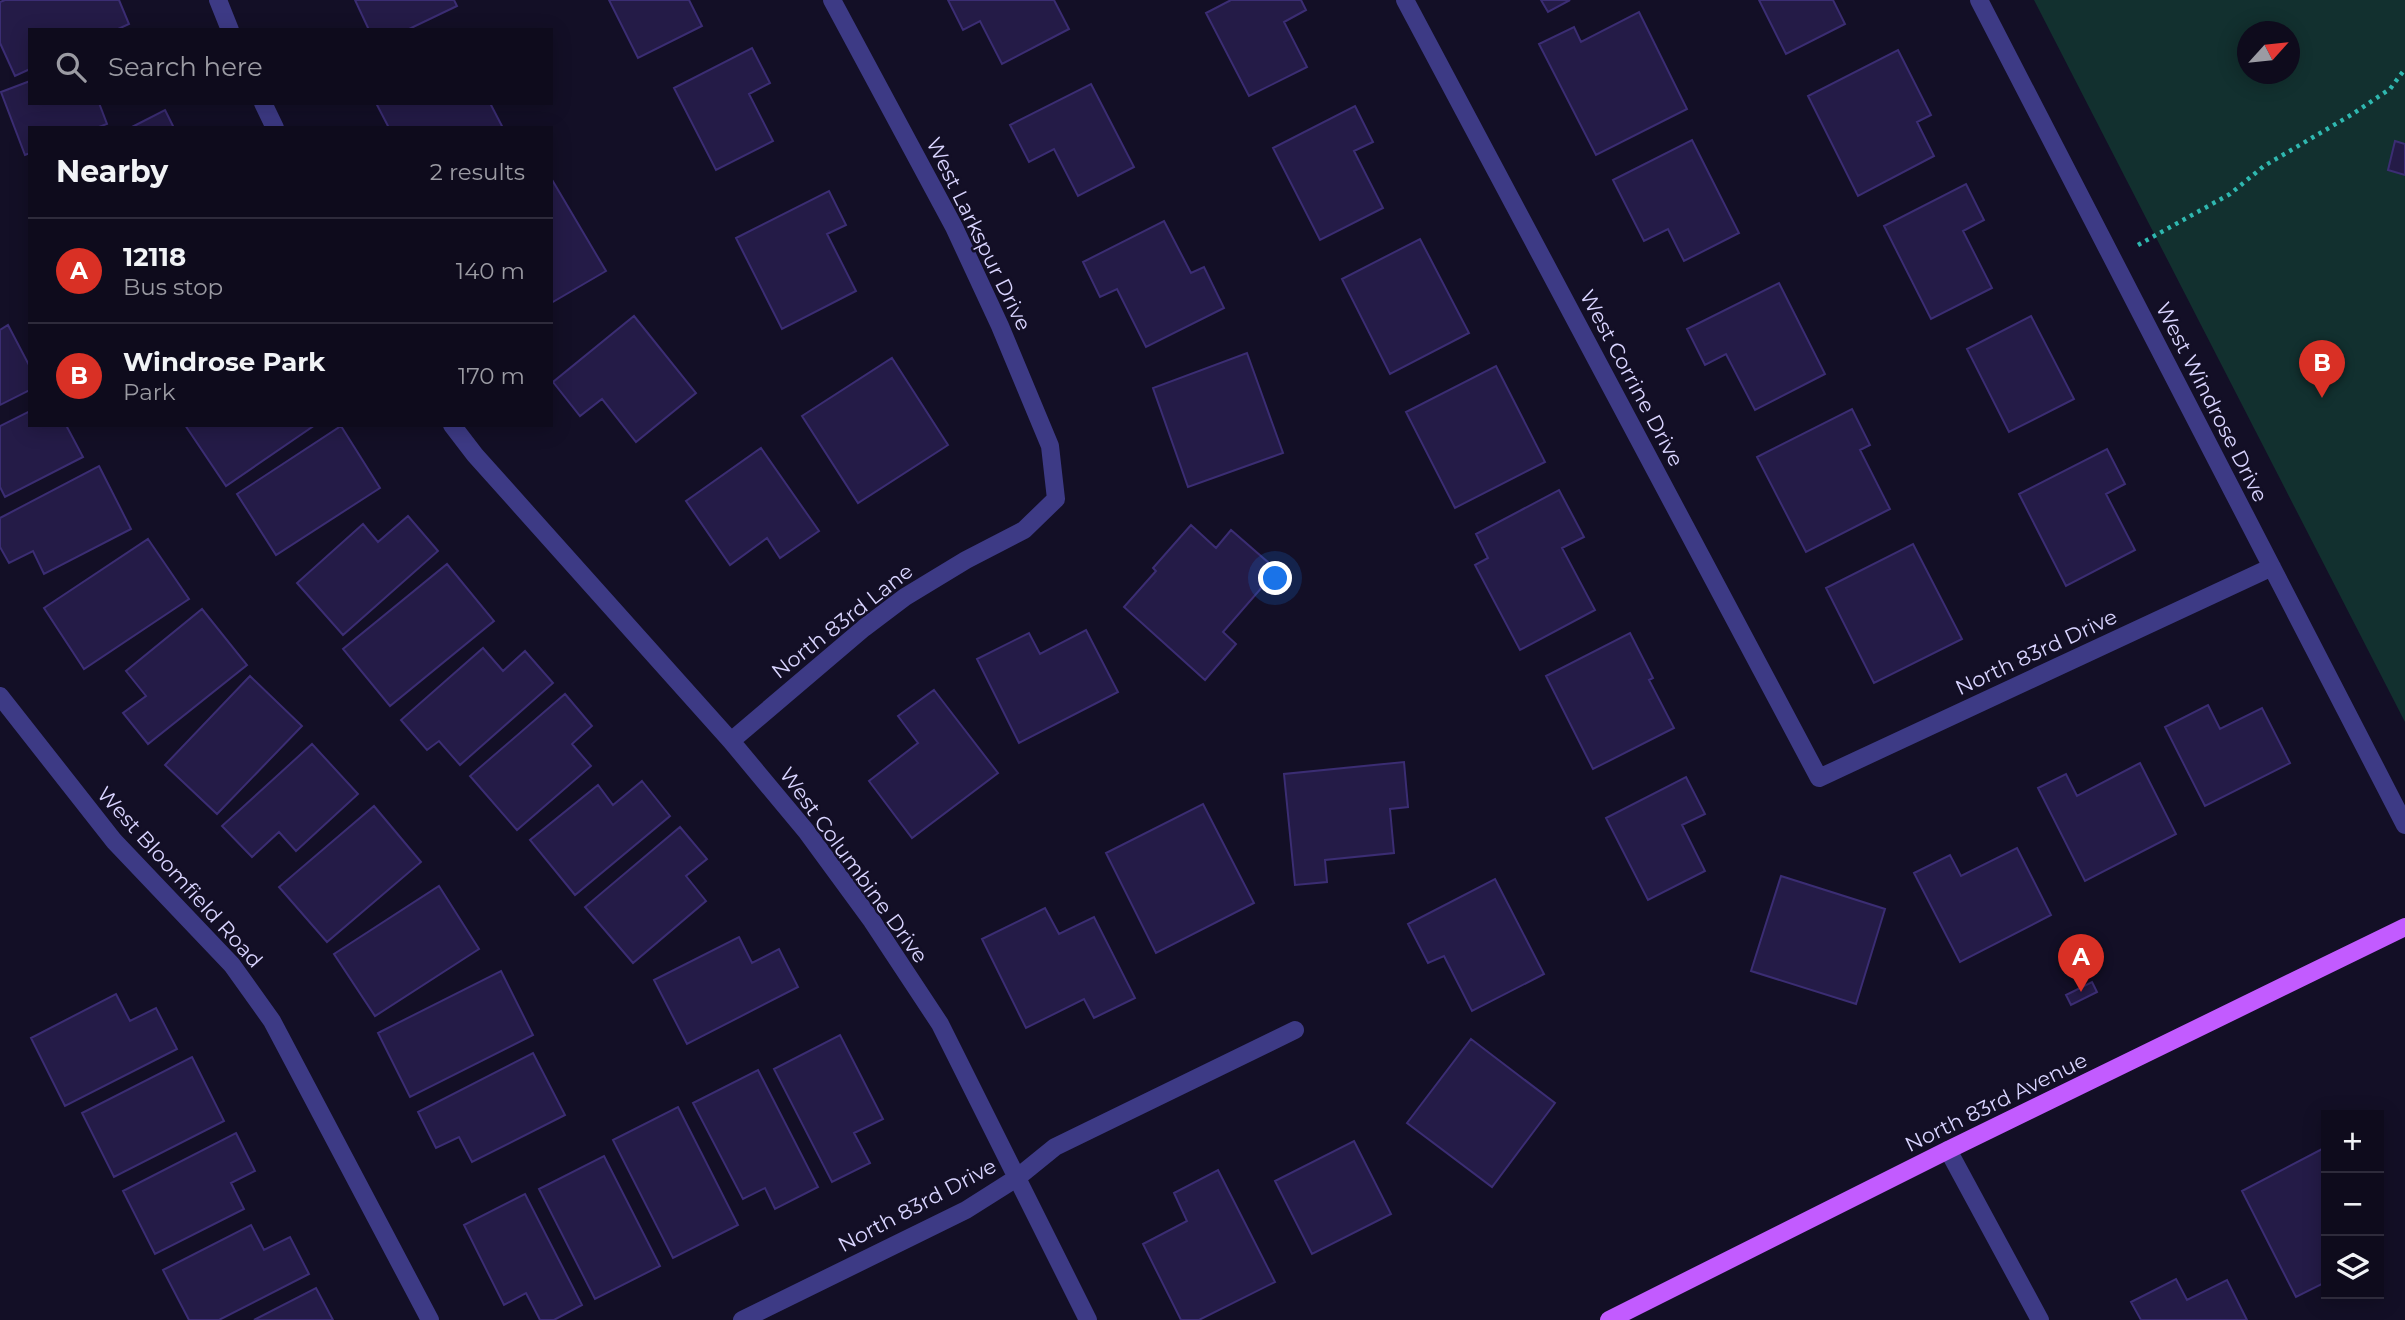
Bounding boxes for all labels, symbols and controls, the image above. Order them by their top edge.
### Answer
north arrow [2237,21,2300,84]
search box [28,28,553,105]
icon: search [52,48,90,86]
text: Search here [108,51,263,83]
street label: West Larkspur Drive [921,133,1037,335]
text: Nearby [56,153,168,190]
text: 2 results [430,158,525,186]
text: 12118 [123,241,186,273]
text: A [70,257,88,285]
text: 140 m [456,257,525,285]
text: Bus stop [123,273,223,301]
street label: West Corrine Drive [1575,285,1689,471]
street label: West Windrose Drive [2151,298,2273,506]
pin: B [2299,340,2345,398]
text: Windrose Park [123,346,325,378]
text: B [70,362,88,390]
text: 170 m [458,362,525,390]
text: Park [123,378,176,406]
street label: North 83rd Lane [767,558,917,684]
your location [1258,561,1292,595]
street label: North 83rd Drive [1951,604,2121,700]
street label: West Columbine Drive [775,762,933,968]
street label: West Bloomfield Road [92,781,268,973]
pin: A [2058,934,2104,992]
street label: North 83rd Avenue [1901,1047,2091,1157]
map controls [2321,1110,2384,1299]
button: + [2321,1110,2384,1173]
street label: North 83rd Drive [834,1153,1000,1257]
button: − [2321,1173,2384,1236]
button: layers [2321,1236,2384,1299]

